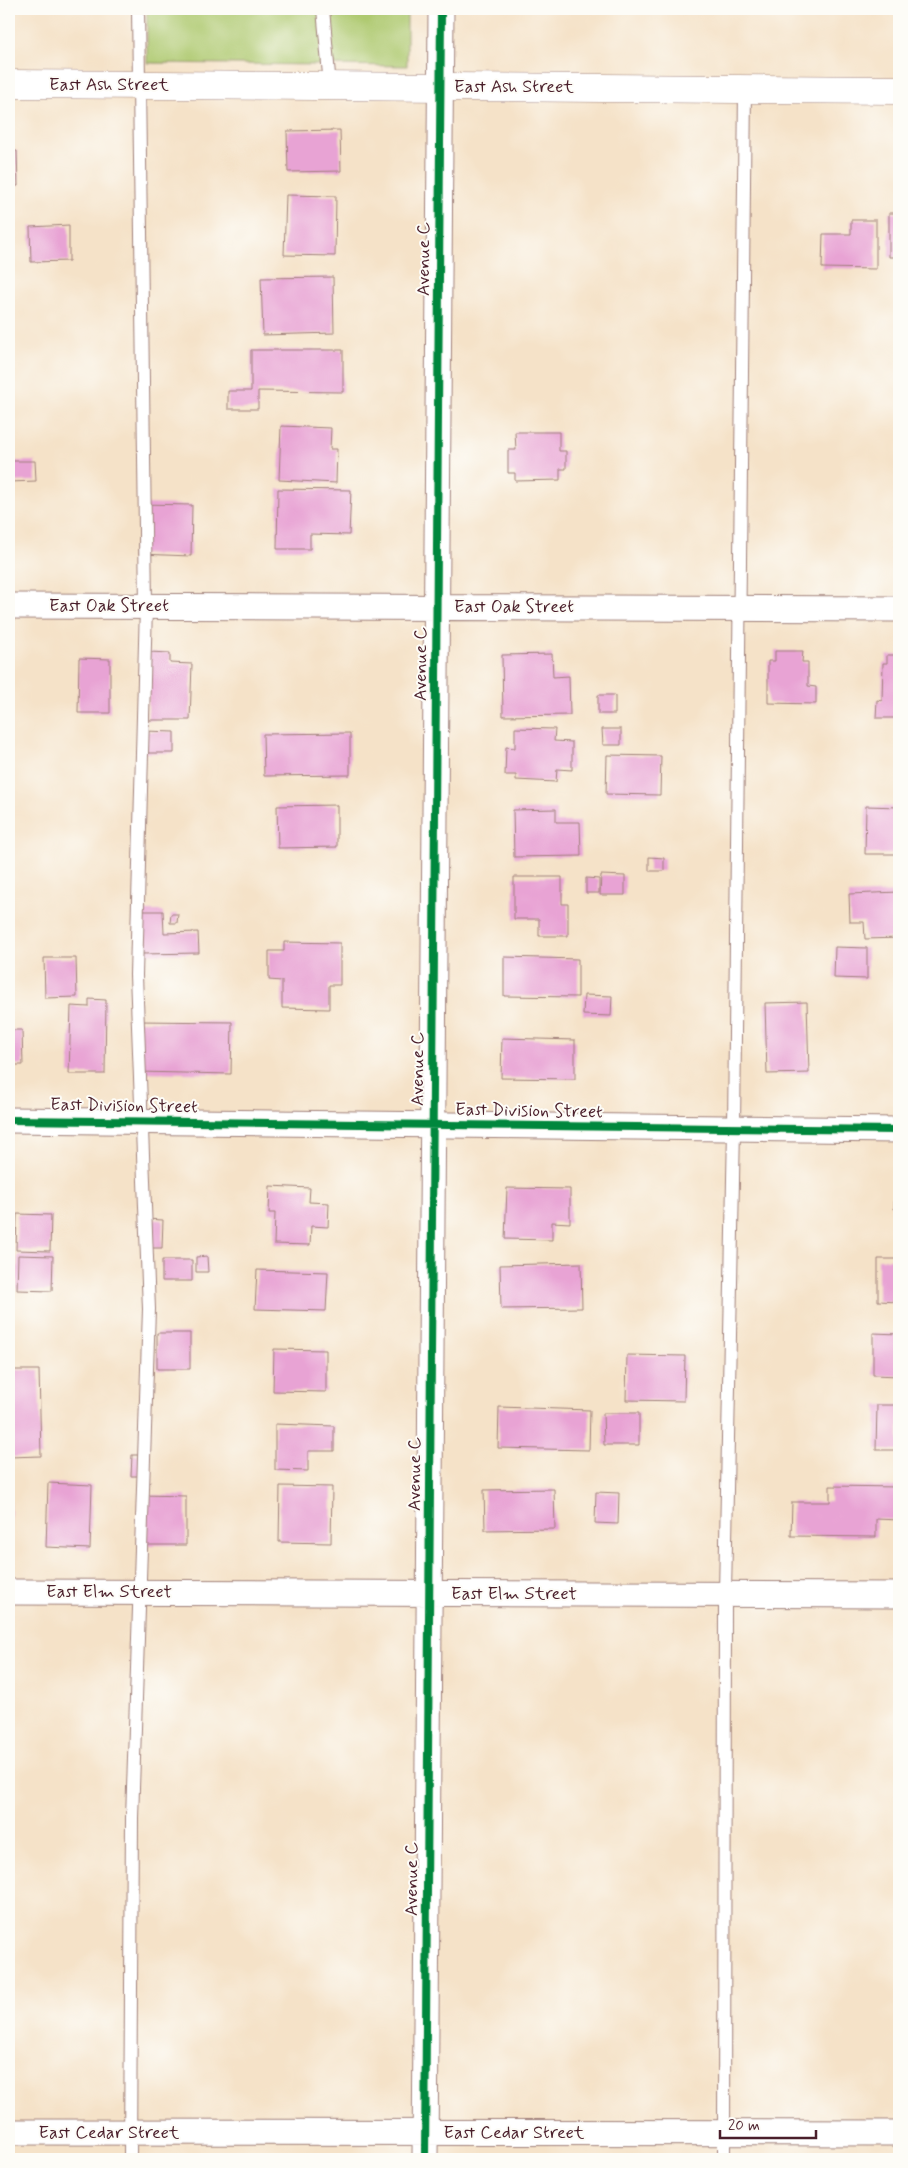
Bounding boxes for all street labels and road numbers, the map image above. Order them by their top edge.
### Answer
street label: East Ash Street [49,73,169,97]
street label: East Ash Street [454,75,574,99]
street label: Avenue C [412,222,436,296]
street label: East Oak Street [49,594,169,618]
street label: East Oak Street [454,595,574,619]
street label: Avenue C [409,627,433,701]
street label: Avenue C [406,1032,430,1106]
street label: East Division Street [50,1093,198,1119]
street label: East Division Street [455,1098,603,1124]
street label: Avenue C [403,1437,427,1511]
street label: East Elm Street [46,1580,172,1604]
street label: East Elm Street [451,1582,577,1606]
street label: Avenue C [400,1842,424,1916]
street label: East Cedar Street [39,2121,180,2145]
street label: East Cedar Street [444,2121,585,2145]

